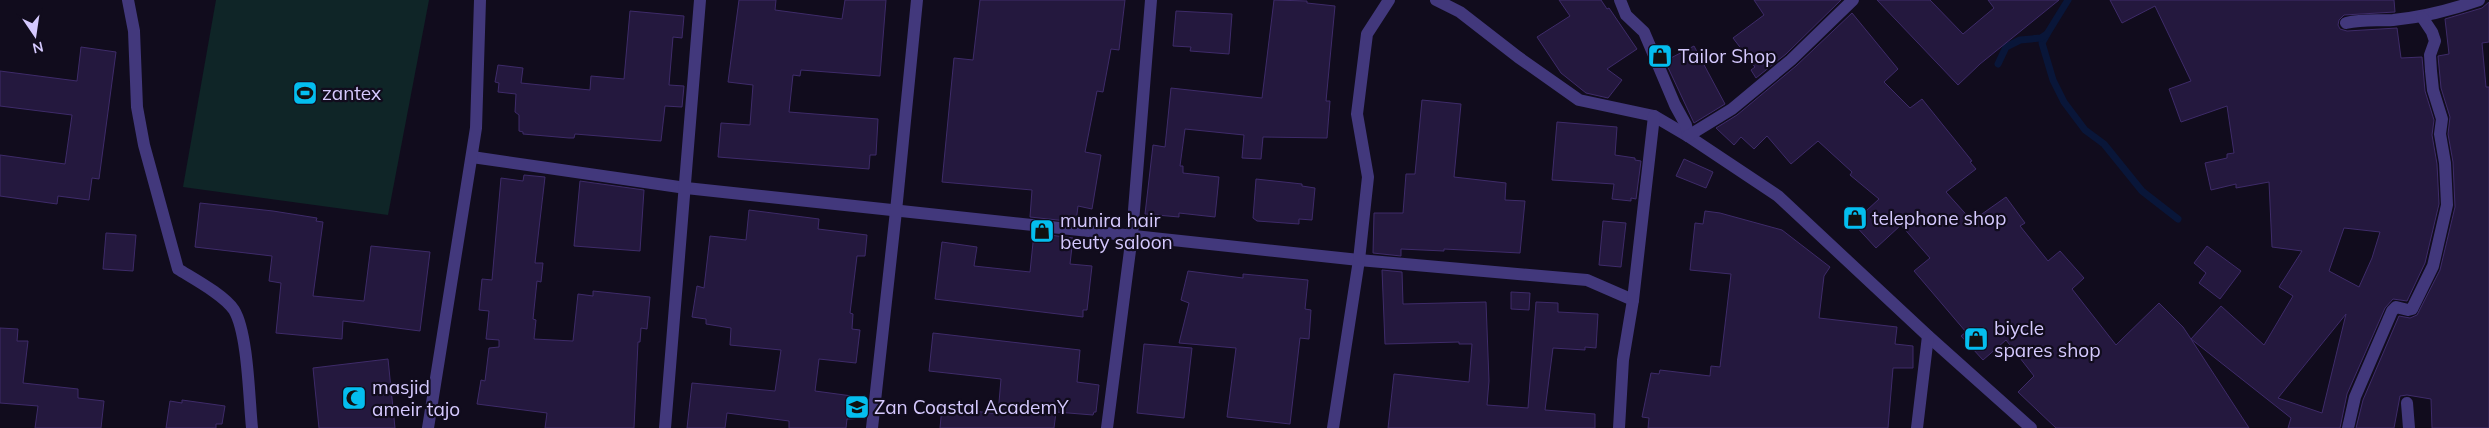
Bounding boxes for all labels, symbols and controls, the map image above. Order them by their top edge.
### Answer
north arrow [10,10,60,60]
text: N [31,38,45,58]
shop icon: Tailor Shop [1647,43,1673,69]
place label: Tailor Shop [1678,44,1776,68]
sports icon: zantex [292,80,318,106]
place label: zantex [322,81,381,105]
shop icon: telephone shop [1842,205,1868,231]
place label: telephone shop [1872,206,2006,230]
place label: munira hair beuty saloon [1060,208,1173,254]
shop icon: munira hair beuty saloon [1029,218,1055,244]
place label: biycle spares shop [1994,316,2101,362]
shop icon: biycle spares shop [1963,326,1989,352]
place label: masjid ameir tajo [372,375,460,421]
mosque icon: masjid ameir tajo [341,385,367,411]
school or university icon: Zan Coastal AcademY [844,394,870,420]
place label: Zan Coastal AcademY [874,395,1069,419]

